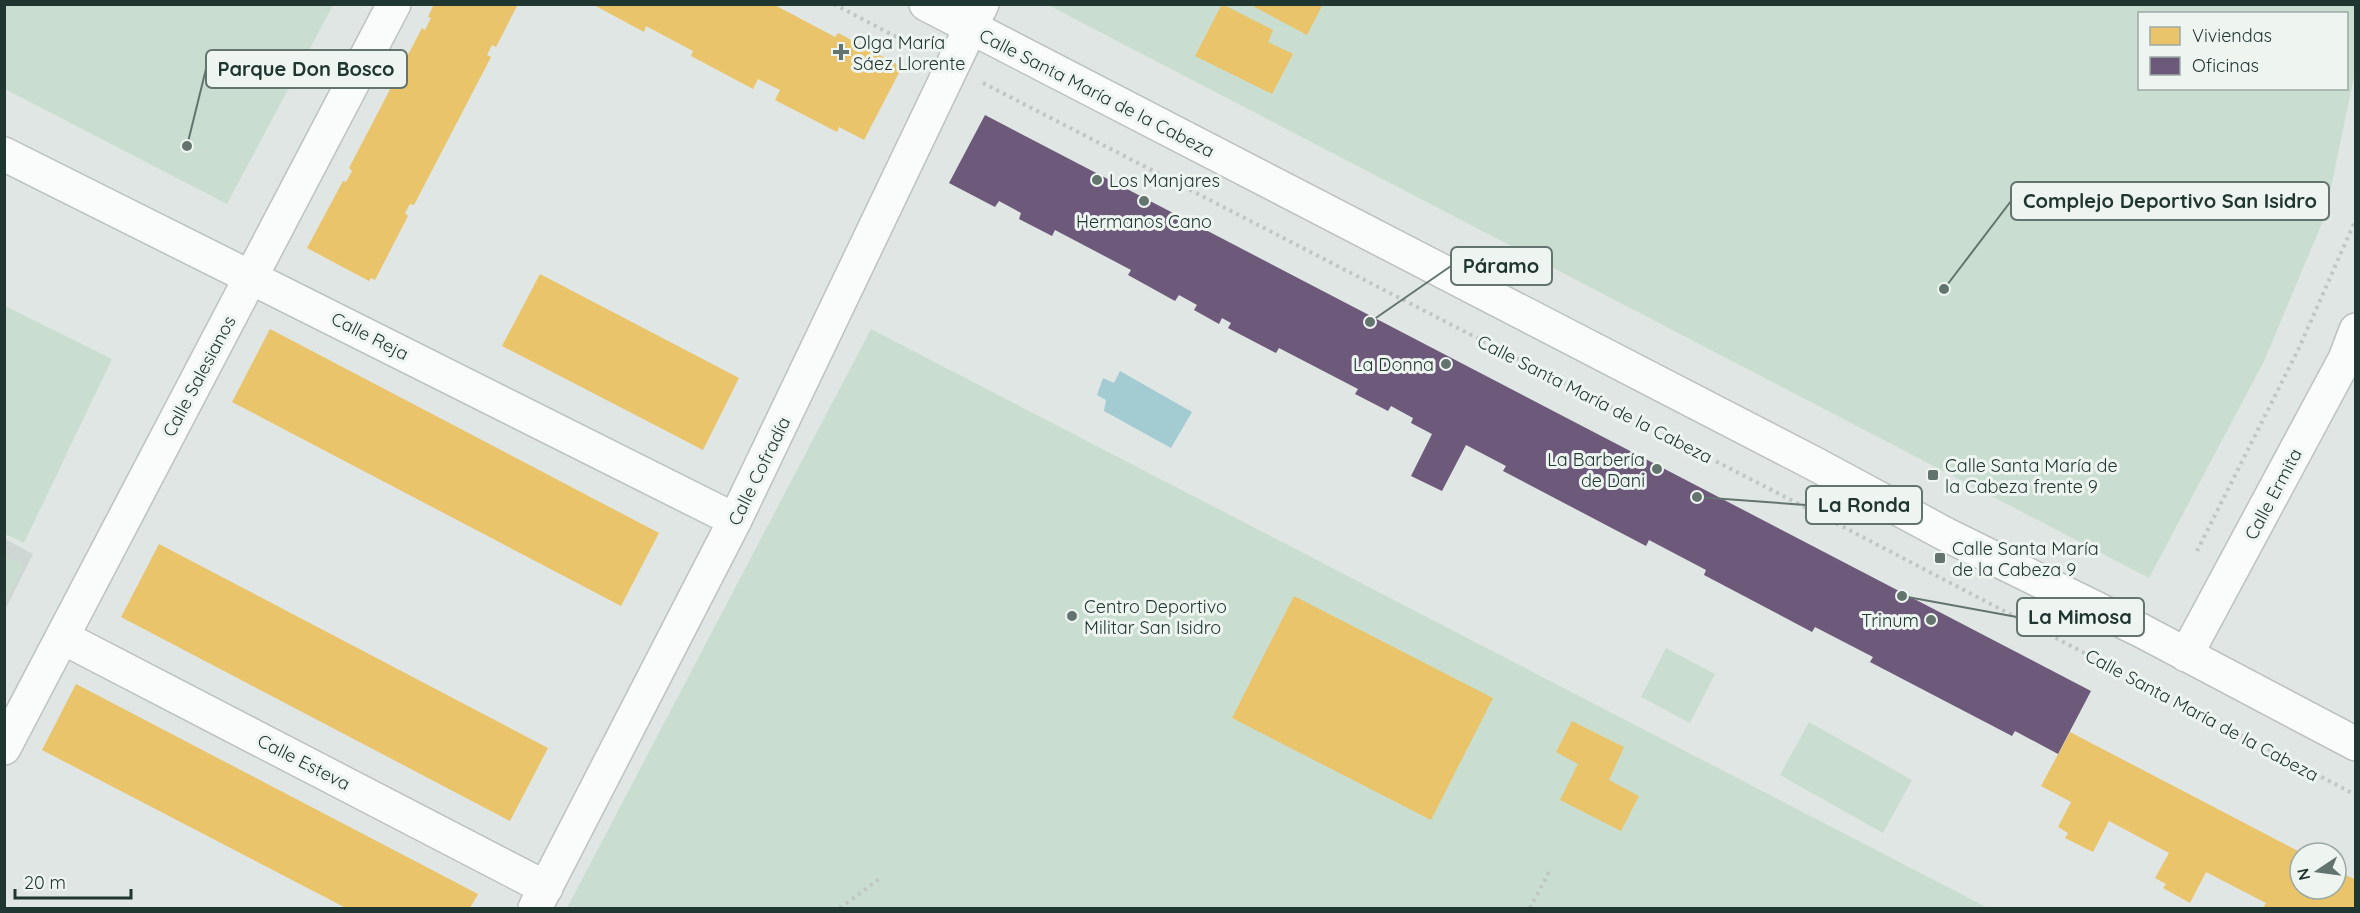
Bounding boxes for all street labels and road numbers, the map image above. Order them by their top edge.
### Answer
street label: Calle Santa María de la Cabeza [976,24,1218,162]
street label: Calle Reja [327,307,413,365]
street label: Calle Salesianos [157,311,241,441]
street label: Calle Santa María de la Cabeza [1474,330,1716,468]
street label: Calle Cofradía [723,413,795,529]
street label: Calle Ermita [2239,444,2307,544]
street label: Calle Santa María de la Cabeza [2081,644,2323,786]
street label: Calle Esteva [254,729,354,795]

